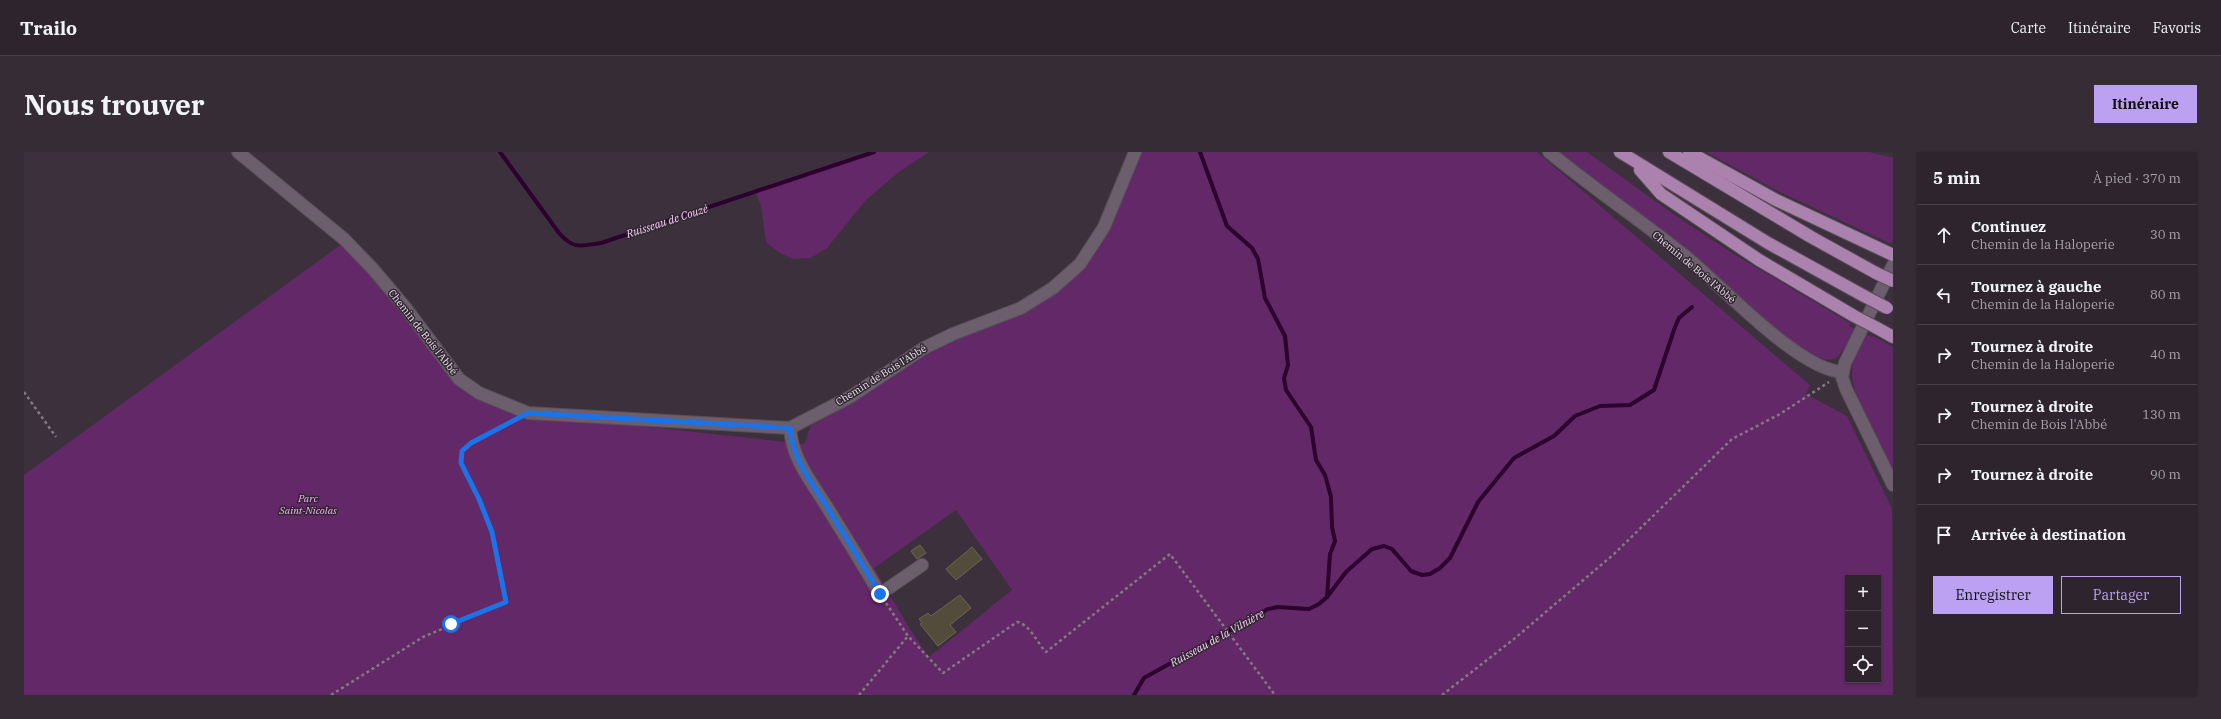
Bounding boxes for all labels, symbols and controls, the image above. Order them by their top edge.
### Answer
text: Trailo [20,16,77,40]
text: Carte [2011,19,2046,37]
text: Itinéraire [2068,19,2131,37]
text: Favoris [2153,19,2201,37]
button: Itinéraire [2094,85,2197,123]
text: Nous trouver [24,86,205,123]
text: 5 min [1933,167,1981,189]
text: À pied · 370 m [2093,170,2181,187]
water label: Ruisseau de Couzé [624,201,711,241]
text: Continuez [1971,217,2046,236]
icon: ahead [1933,224,1955,246]
text: 30 m [2150,226,2181,243]
street label: Chemin de Bois l'Abbé [1650,228,1738,306]
text: Chemin de la Haloperie [1971,236,2115,253]
text: Tournez à gauche [1971,277,2102,296]
icon: left [1933,284,1955,306]
text: 80 m [2150,286,2181,303]
street label: Chemin de Bois l'Abbé [386,287,460,377]
text: Chemin de la Haloperie [1971,296,2115,313]
text: Tournez à droite [1971,337,2093,356]
street label: Chemin de Bois l'Abbé [833,342,929,408]
icon: right [1933,344,1955,366]
text: 40 m [2150,346,2181,363]
text: Chemin de la Haloperie [1971,356,2115,373]
text: Tournez à droite [1971,397,2093,416]
icon: right [1933,404,1955,426]
text: 130 m [2142,406,2181,423]
text: Chemin de Bois l'Abbé [1971,416,2107,433]
icon: right [1933,464,1955,486]
text: Tournez à droite [1971,465,2093,484]
text: 90 m [2150,466,2181,483]
park label: Parc Saint-Nicolas [278,492,337,517]
icon: arrive [1933,524,1955,546]
text: Arrivée à destination [1971,525,2126,544]
map controls [1845,575,1881,683]
button: + [1845,575,1881,611]
button: Enregistrer [1933,576,2053,614]
button: Partager [2061,576,2181,614]
route end [871,585,889,603]
water label: Ruisseau de la Vilnière [1167,606,1267,670]
button: − [1845,611,1881,647]
route start [442,615,460,633]
button: locate [1845,647,1881,683]

